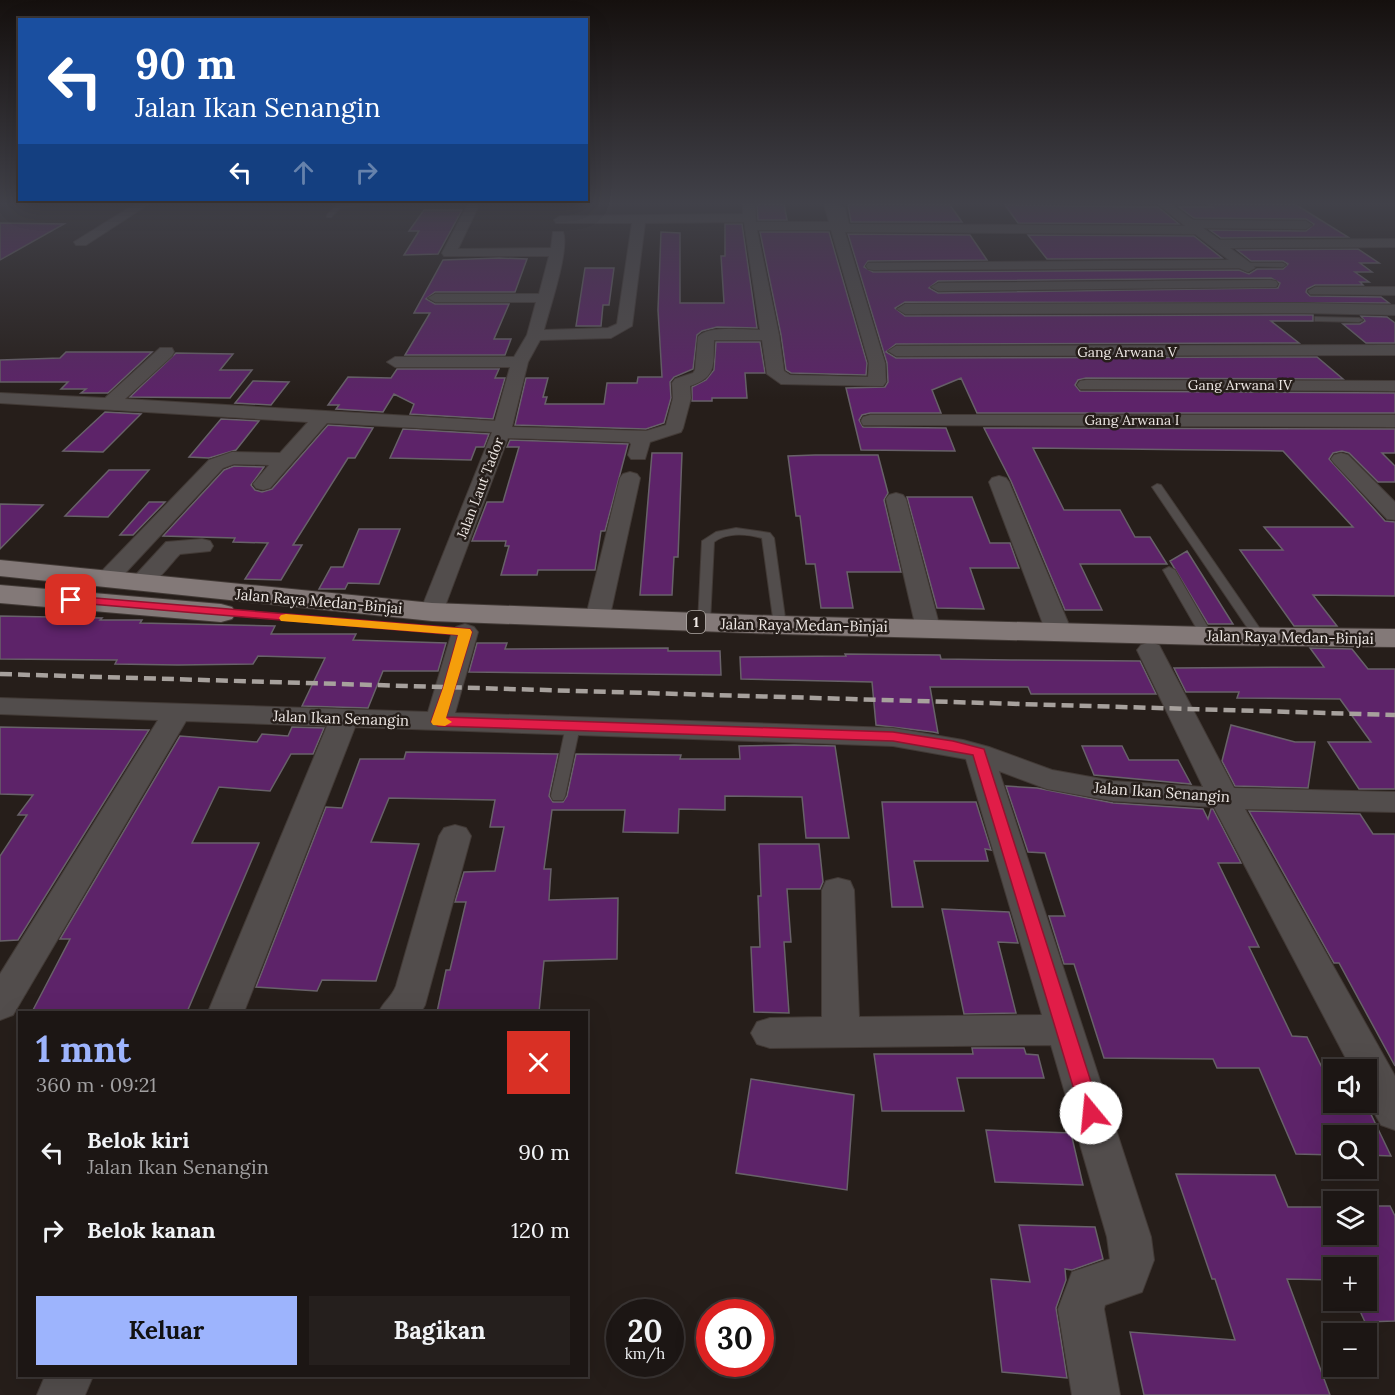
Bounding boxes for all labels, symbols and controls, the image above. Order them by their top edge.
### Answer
text: 90 m [135,37,236,91]
icon: left [36,42,114,120]
text: Jalan Ikan Senangin [135,90,381,124]
icon: left [224,156,257,189]
icon: ahead [287,156,320,189]
icon: right [350,156,383,189]
street label: Gang Arwana V [1077,343,1178,361]
street label: Gang Arwana IV [1188,376,1293,394]
street label: Gang Arwana I [1084,411,1180,429]
street label: Jalan Laut Tador [452,435,508,542]
pin [45,574,96,625]
icon: arrive [54,583,87,616]
street label: Jalan Raya Medan-Binjai [234,584,403,618]
road number: 1 [687,611,705,633]
street label: Jalan Raya Medan-Binjai [719,614,888,636]
street label: Jalan Raya Medan-Binjai [1205,626,1374,648]
street label: Jalan Ikan Senangin [271,706,410,730]
street label: Jalan Ikan Senangin [1092,778,1231,806]
text: 1 mnt [36,1026,131,1072]
button: close [507,1031,570,1094]
map controls [1323,1059,1377,1377]
button: sound [1323,1059,1377,1113]
text: 360 m · 09:21 [36,1072,157,1097]
position arrow [1059,1081,1123,1145]
button: search [1323,1125,1377,1179]
text: Belok kiri [87,1126,189,1154]
icon: left [36,1136,69,1169]
text: 90 m [518,1138,570,1166]
text: Jalan Ikan Senangin [87,1154,269,1179]
button: layers [1323,1191,1377,1245]
icon: right [36,1214,69,1247]
text: Belok kanan [87,1216,216,1244]
text: 120 m [511,1216,570,1244]
button: + [1323,1257,1377,1311]
button: Keluar [36,1296,297,1365]
button: Bagikan [309,1296,570,1365]
speed limit sign: 30 [696,1299,774,1377]
text: 20 [627,1312,663,1350]
button: − [1323,1323,1377,1377]
text: km/h [625,1344,665,1363]

